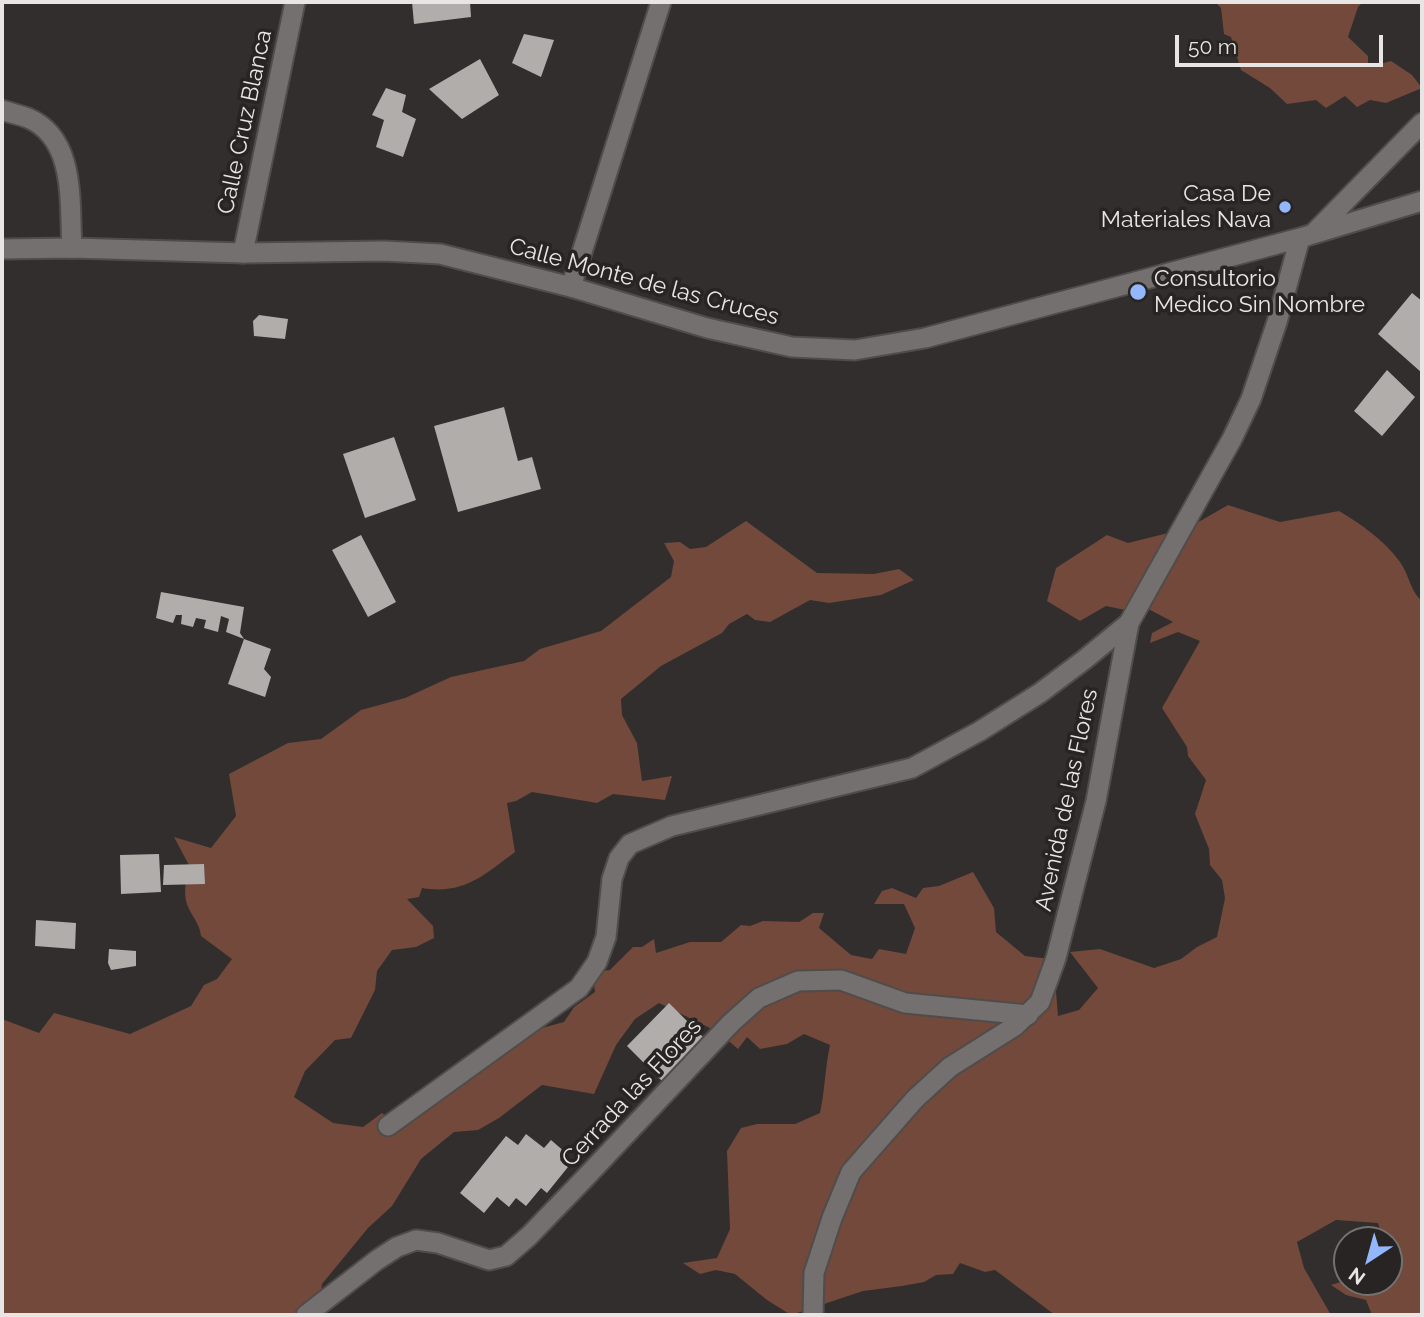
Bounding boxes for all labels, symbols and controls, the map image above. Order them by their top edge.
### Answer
scale bar [1179,21,1387,65]
street label: Calle Cruz Blanca [212,27,278,217]
text: 50 m [1188,34,1237,59]
place label: Casa De Materiales Nava [1101,180,1271,234]
marker: Casa De Materiales Nava [1277,199,1293,215]
street label: Calle Monte de las Cruces [506,233,782,331]
place label: Consultorio Medico Sin Nombre [1154,265,1365,319]
marker: Consultorio Medico Sin Nombre [1128,282,1148,302]
street label: Avenida de las Flores [1030,686,1104,914]
street label: Cerrada las Flores [556,1013,708,1173]
north arrow [1333,1226,1403,1296]
text: N [1345,1263,1369,1290]

